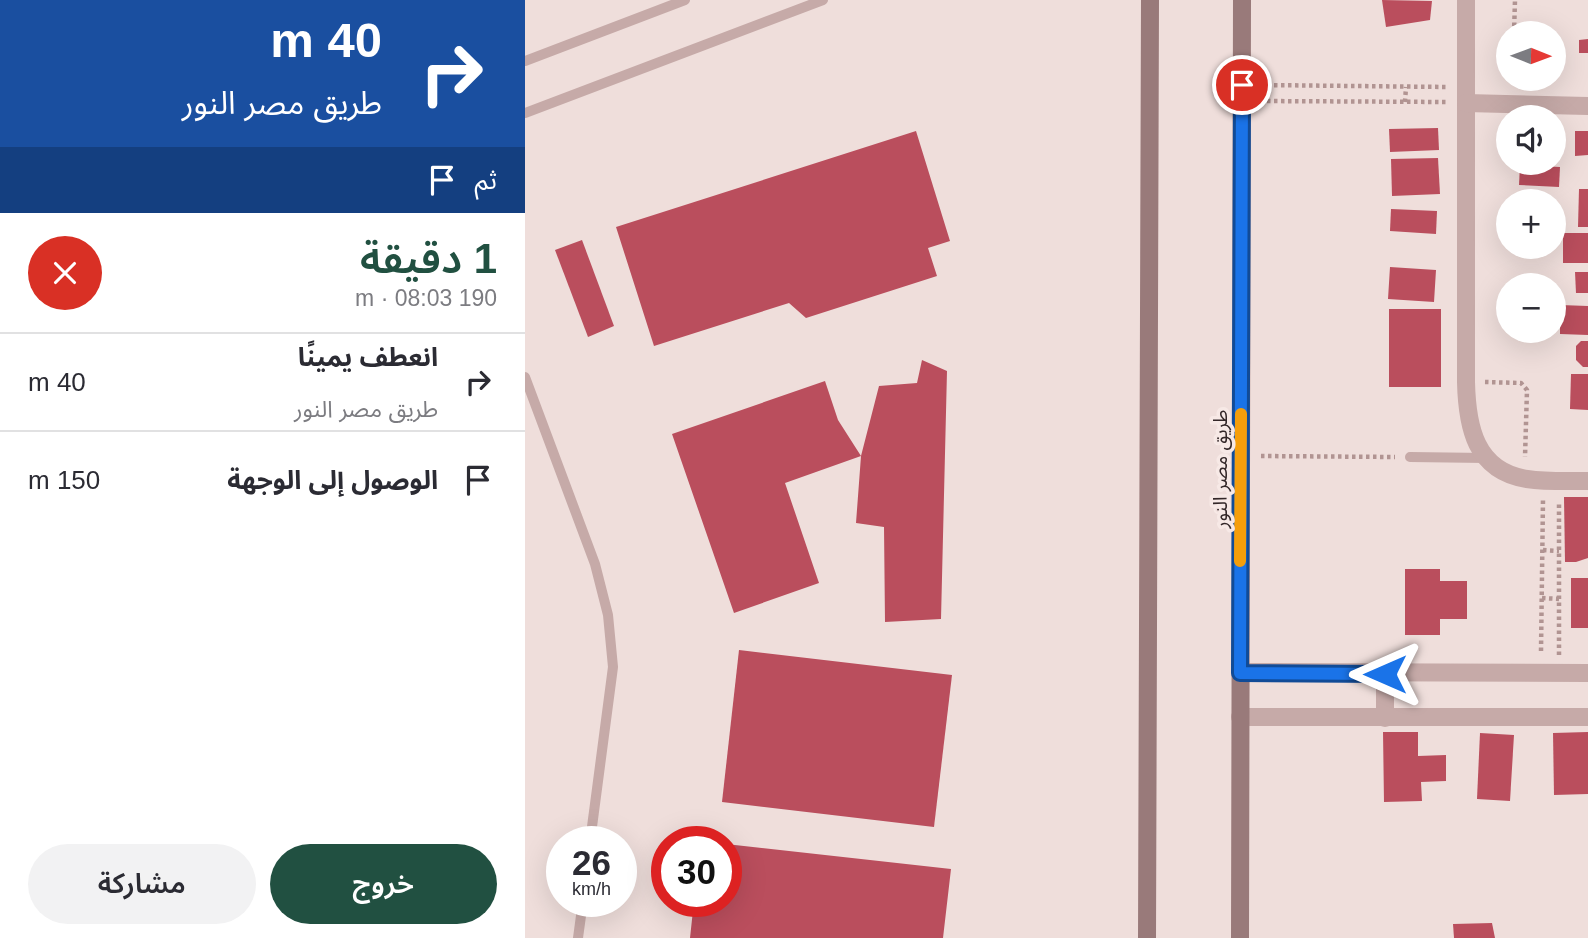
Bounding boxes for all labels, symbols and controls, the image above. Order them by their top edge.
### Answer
text: 40 m [270,13,382,67]
north arrow [1496,21,1566,91]
map controls [1496,21,1566,343]
icon: right [406,28,497,119]
pin [1212,55,1272,115]
icon: arrive [1223,66,1261,104]
text: طريق مصر النور [182,85,382,121]
button: sound [1496,105,1566,175]
icon: arrive [423,161,461,199]
text: ثم [475,165,497,195]
button: + [1496,189,1566,259]
text: 1 دقيقة [360,235,497,282]
button: close [28,236,102,310]
button: − [1496,273,1566,343]
text: 190 m · 08:03 [355,285,497,311]
text: انعطف يمينًا [298,342,438,372]
icon: right [459,363,497,401]
text: 40 m [28,367,86,397]
text: طريق مصر النور [294,396,438,422]
street label: طريق مصر النور [1210,409,1232,529]
icon: arrive [459,461,497,499]
text: 150 m [28,465,100,495]
text: الوصول إلى الوجهة [227,465,438,495]
position arrow [1348,637,1422,711]
speed limit sign: 30 [651,826,742,917]
text: 26 [572,843,611,882]
button: مشاركة [28,844,256,924]
button: خروج [270,844,497,924]
text: km/h [572,879,611,899]

